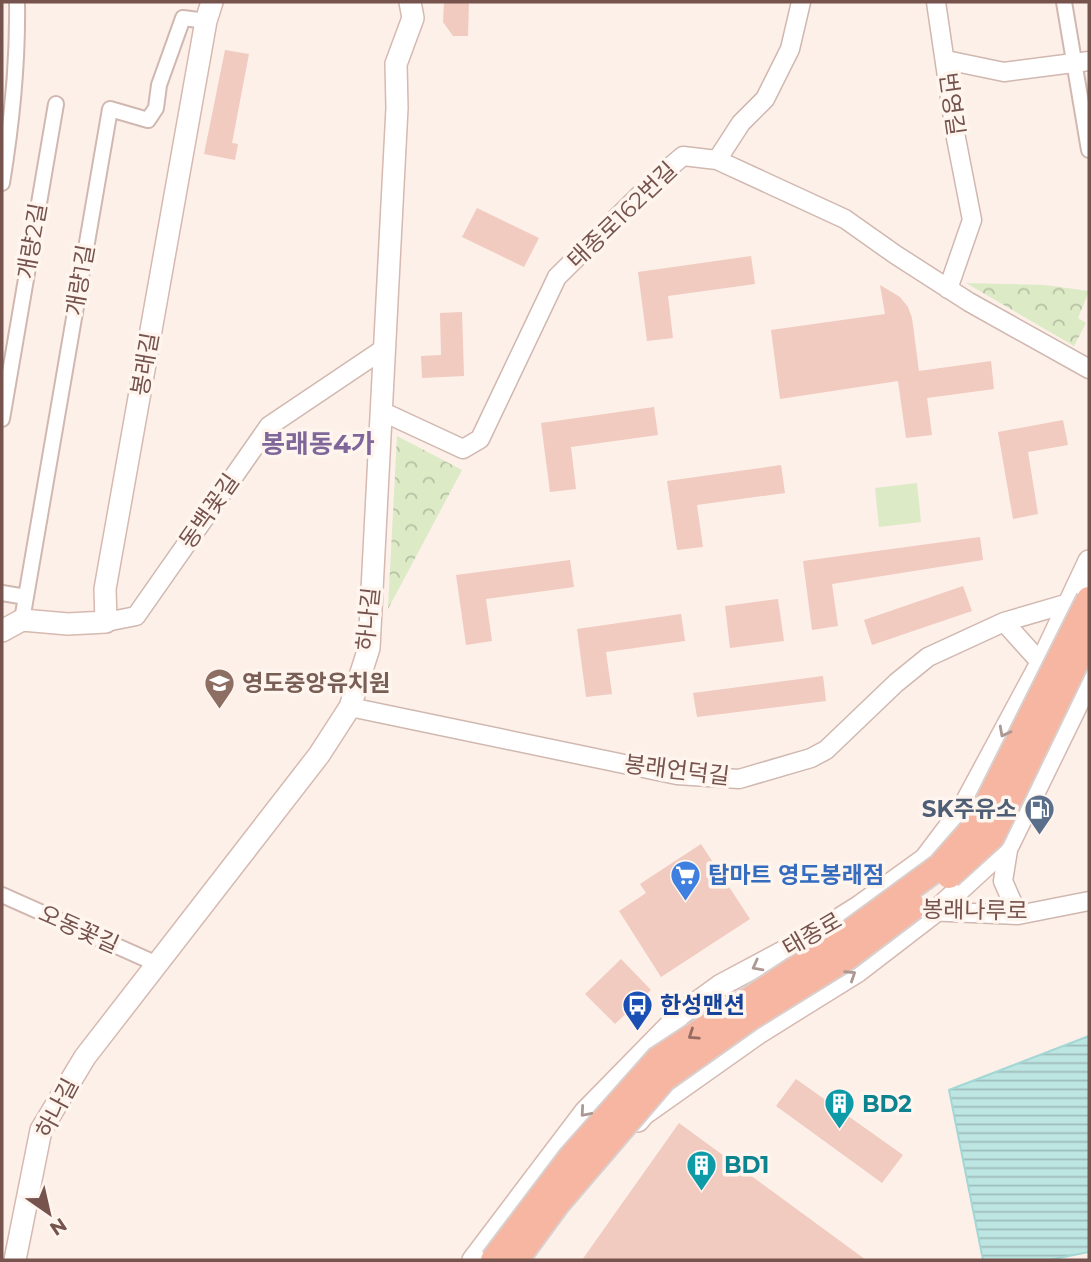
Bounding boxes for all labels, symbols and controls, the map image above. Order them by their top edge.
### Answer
street label: 번영길 [934,71,970,137]
street label: 태종로162번길 [561,156,683,274]
street label: 개량2길 [12,201,52,281]
street label: 개량1길 [60,242,100,318]
street label: 봉래길 [126,330,164,398]
district label: 봉래동4가 [261,428,375,460]
street label: 동백꽃길 [173,468,245,554]
street label: 하나길 [351,586,385,652]
school or university icon: 영도중앙유치원 [202,666,236,710]
place label: 영도중앙유치원 [242,669,390,697]
one-way arrow [999,724,1012,737]
street label: 봉래언덕길 [623,750,731,790]
fuel station icon: SK주유소 [1023,792,1057,836]
place label: SK주유소 [922,795,1017,823]
supermarket icon: 탑마트 영도봉래점 [668,858,702,902]
place label: 탑마트 영도봉래점 [708,861,884,889]
street label: 봉래나루로 [922,895,1028,925]
street label: 오동꽃길 [35,899,123,959]
street label: 태종로 [778,906,846,962]
one-way arrow [751,957,764,971]
one-way arrow [843,970,856,983]
bus stop icon: 한성맨션 [620,988,654,1032]
place label: 한성맨션 [660,991,745,1019]
one-way arrow [688,1027,701,1040]
street label: 하나길 [30,1073,84,1143]
building icon: BD2 [822,1087,856,1131]
place label: BD2 [862,1090,912,1118]
one-way arrow [581,1104,593,1117]
building icon: BD1 [684,1148,718,1192]
place label: BD1 [724,1151,769,1179]
north arrow [14,1178,84,1248]
text: N [45,1213,71,1241]

